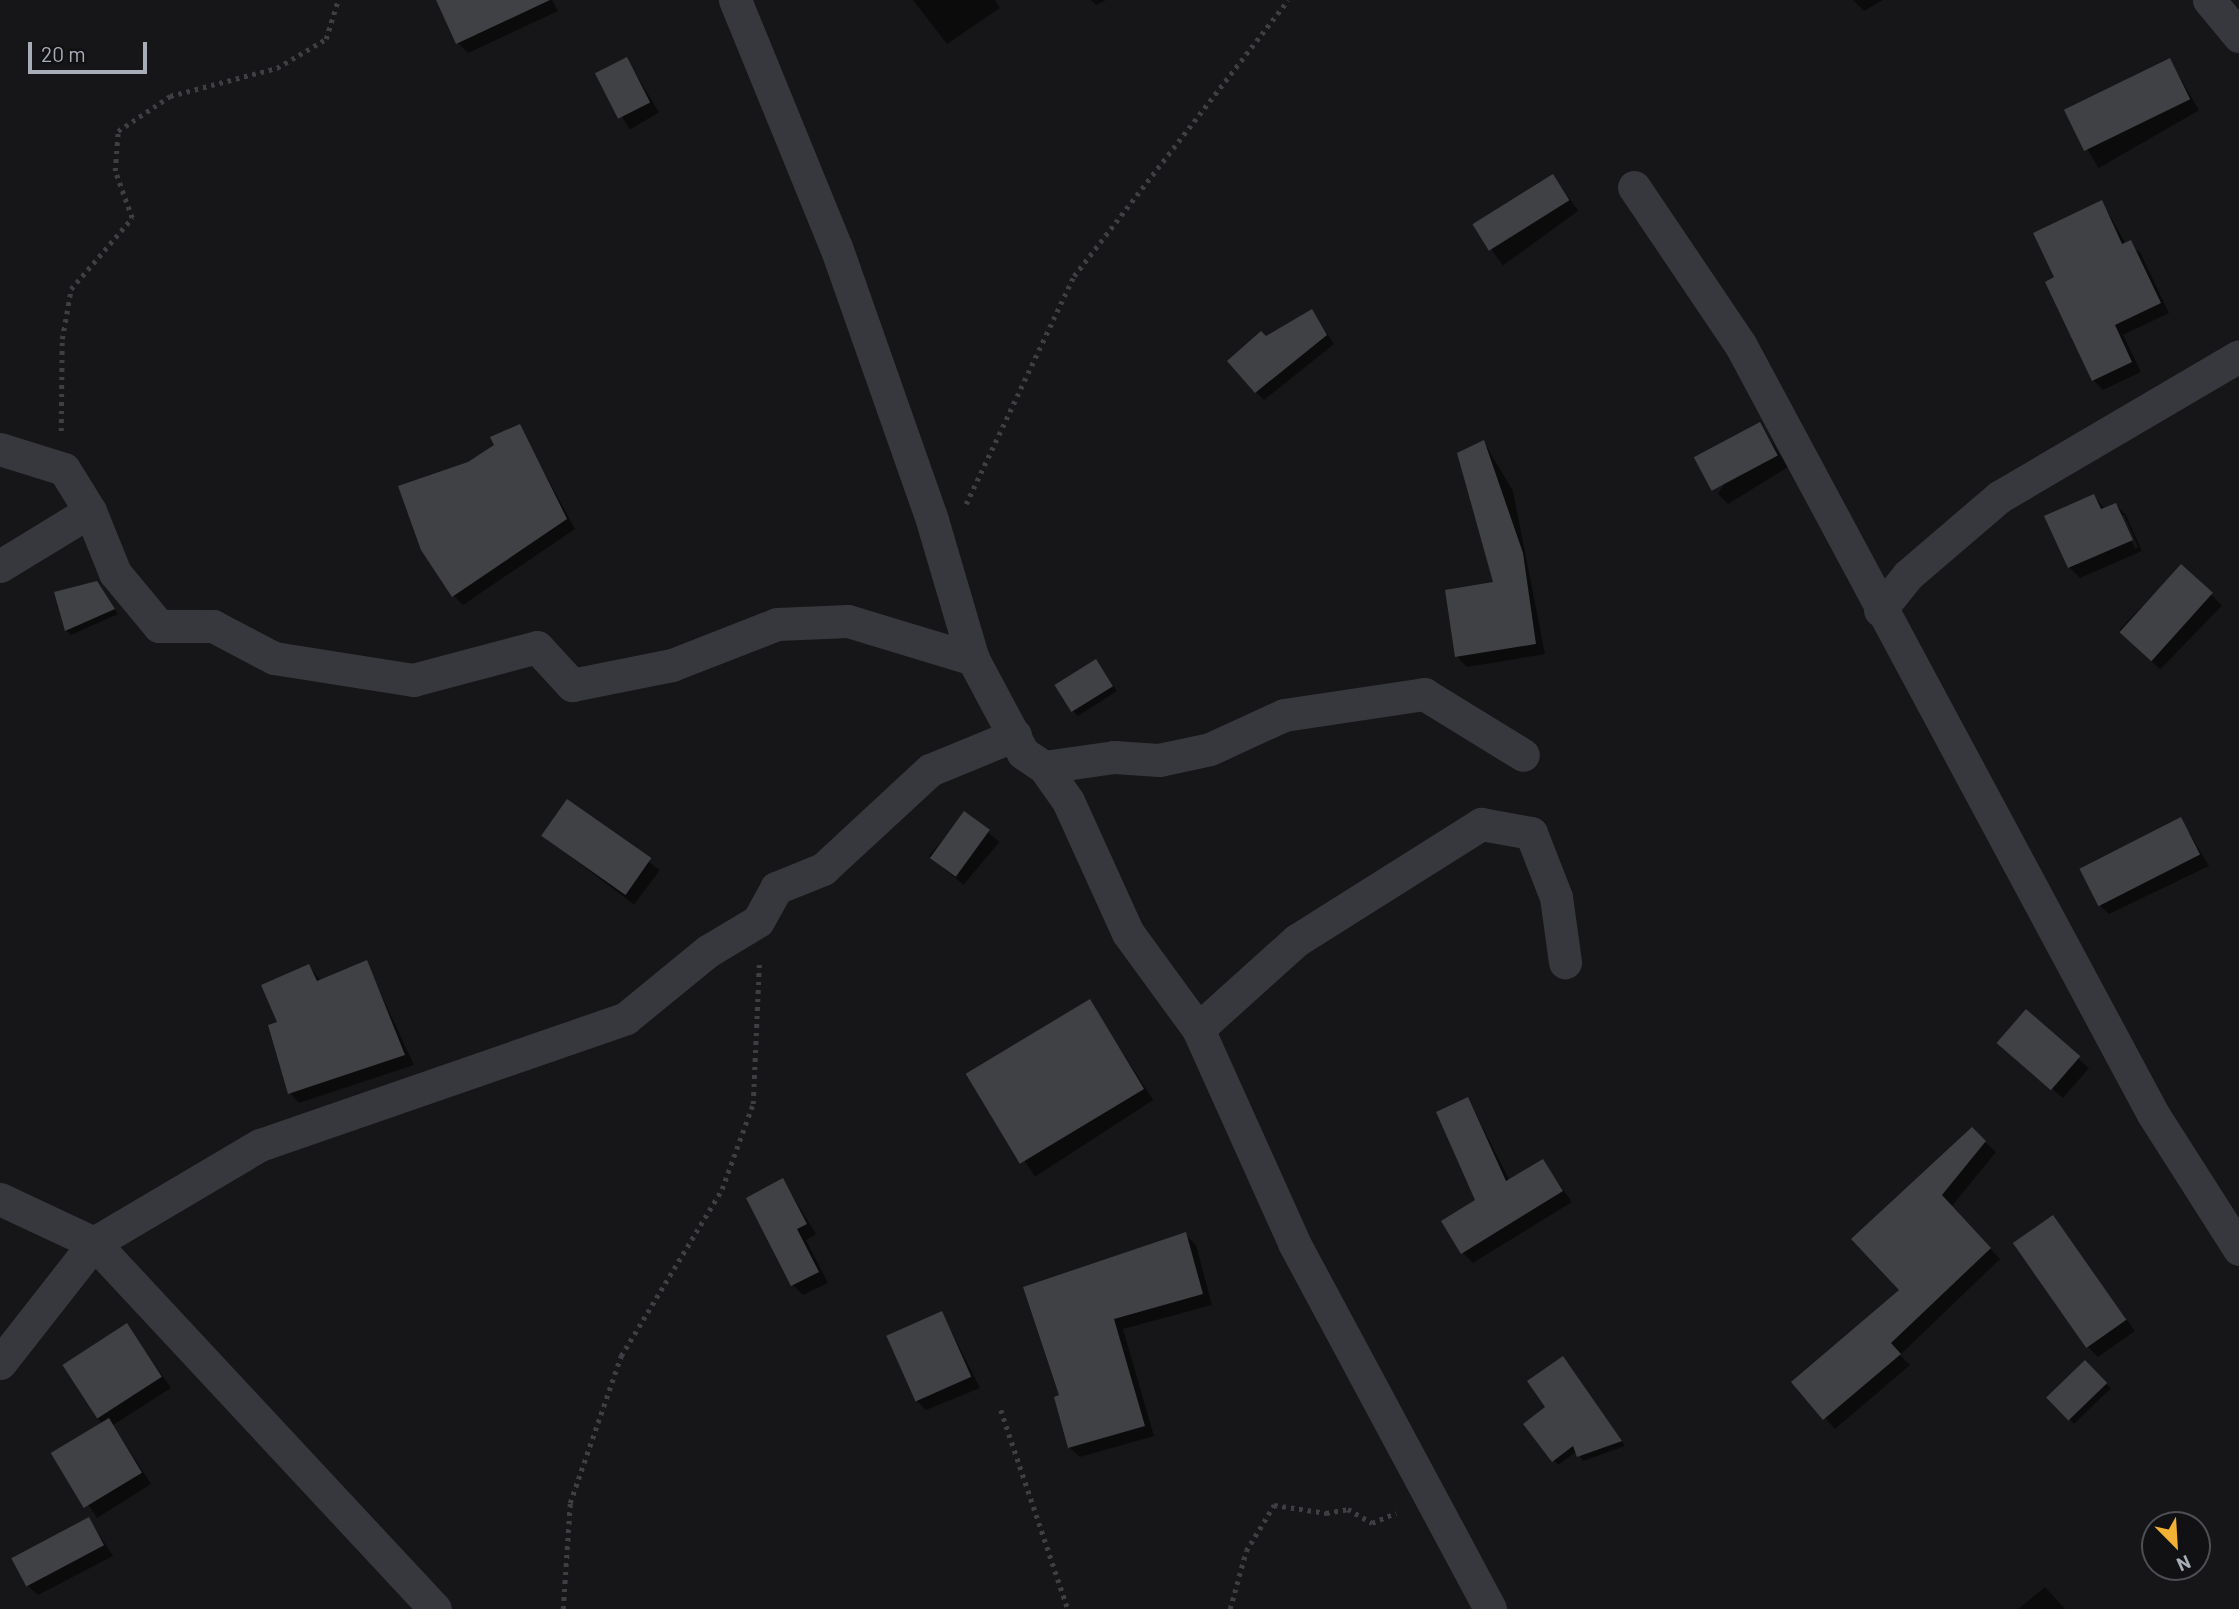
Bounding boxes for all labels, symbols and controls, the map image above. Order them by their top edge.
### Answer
scale bar [32,28,150,72]
text: 20 m [41,41,86,66]
north arrow [2141,1511,2211,1581]
text: N [2173,1551,2194,1577]

